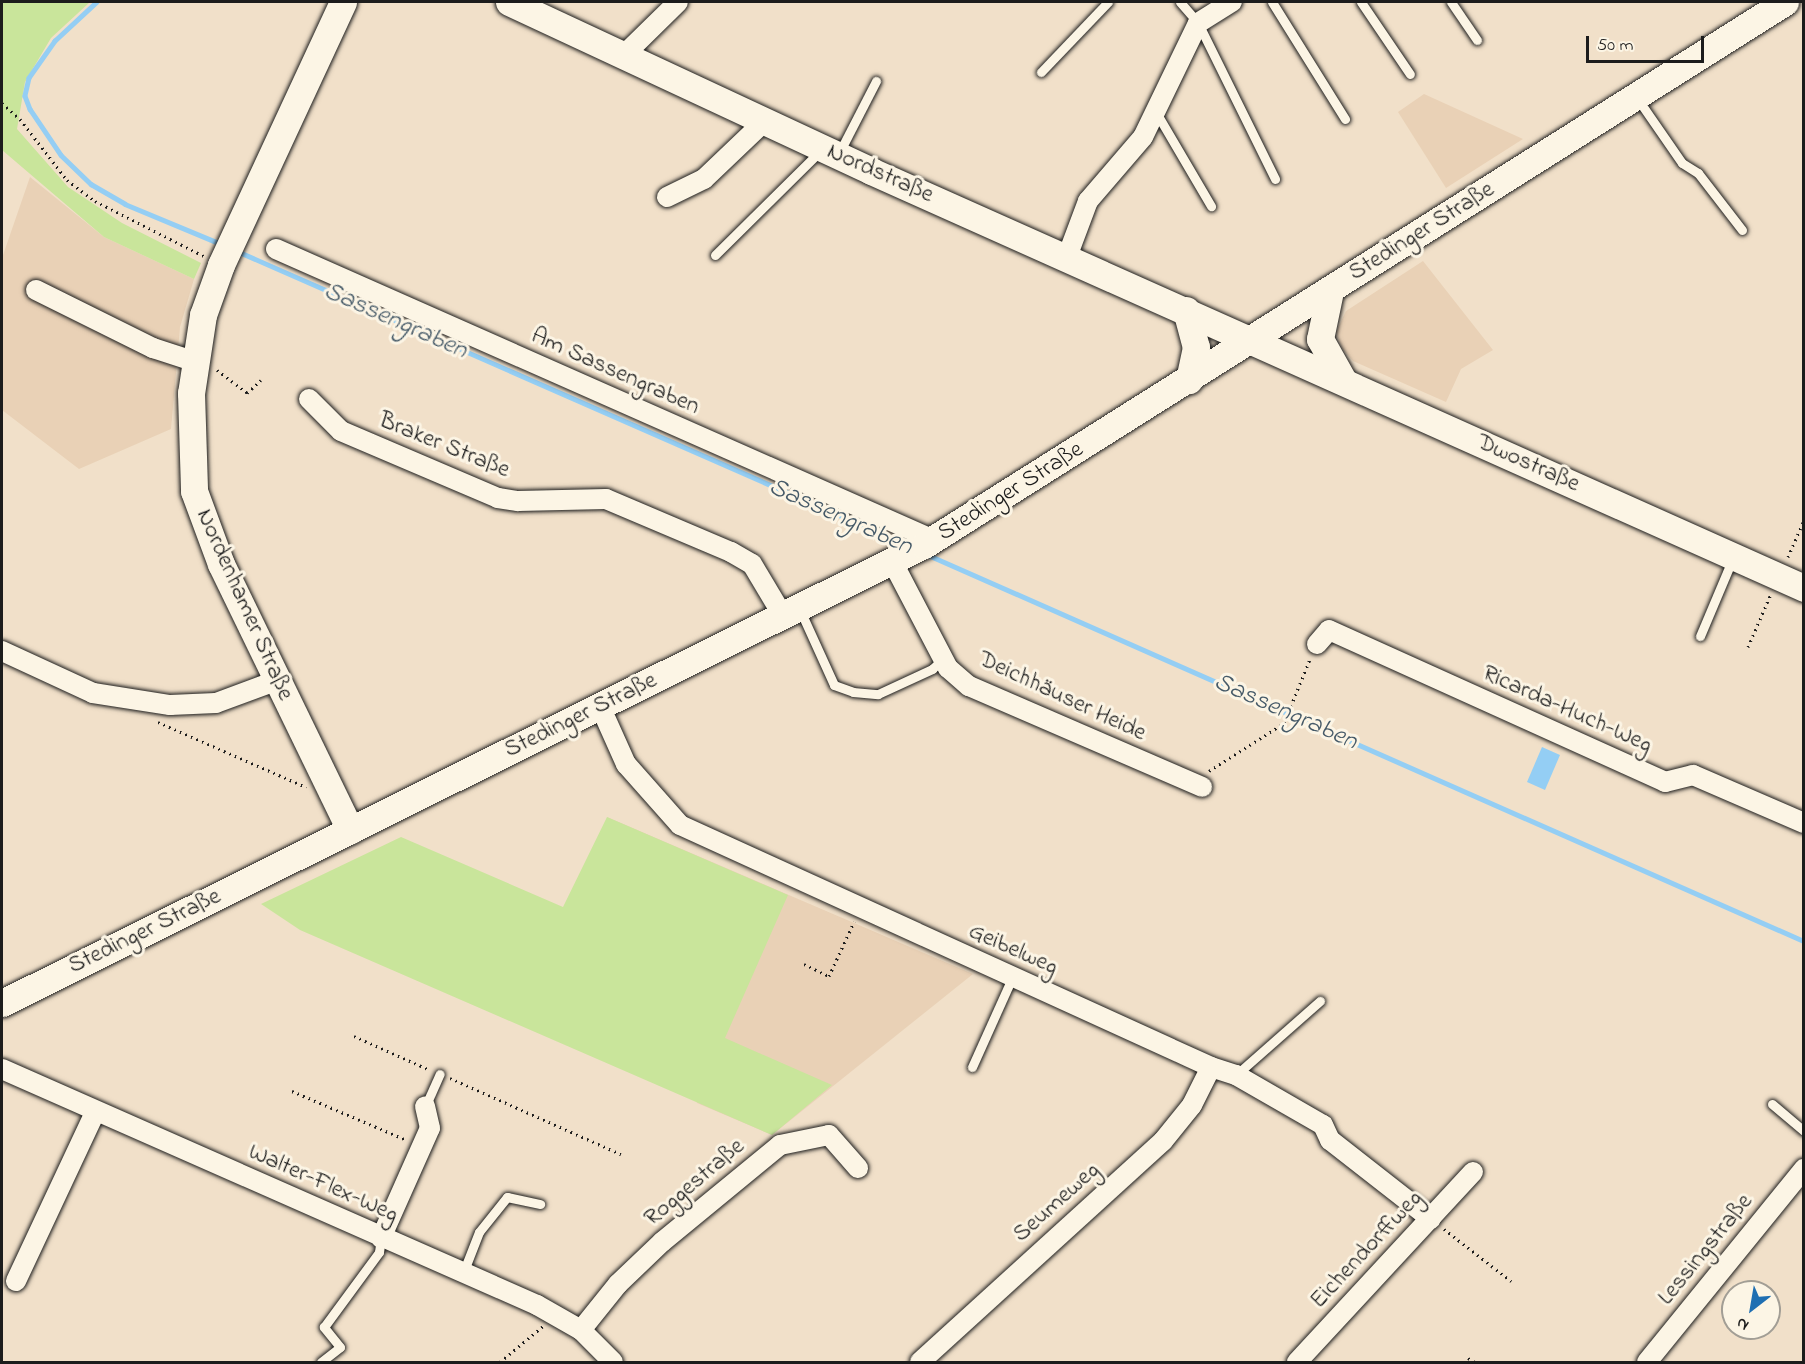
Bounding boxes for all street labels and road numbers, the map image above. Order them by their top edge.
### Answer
street label: Nordstraße [822,138,938,210]
street label: Stedinger Straße [1344,176,1500,288]
street label: Am Sassengraben [526,322,704,422]
street label: Braker Straße [374,407,514,485]
street label: Dwostraße [1472,429,1584,499]
street label: Stedinger Straße [933,436,1089,548]
street label: Nordenhamer Straße [189,505,299,705]
street label: Deichhäuser Heide [974,646,1150,748]
street label: Ricarda-Huch-Weg [1478,660,1656,760]
street label: Stedinger Straße [500,667,662,765]
street label: Stedinger Straße [64,883,226,981]
street label: Geibelweg [964,918,1062,982]
street label: Roggestraße [639,1133,751,1233]
street label: Walter-Flex-Weg [244,1138,402,1230]
street label: Seumeweg [1008,1157,1106,1249]
street label: Eichendorffweg [1305,1185,1429,1315]
street label: Lessingstraße [1652,1188,1760,1312]

